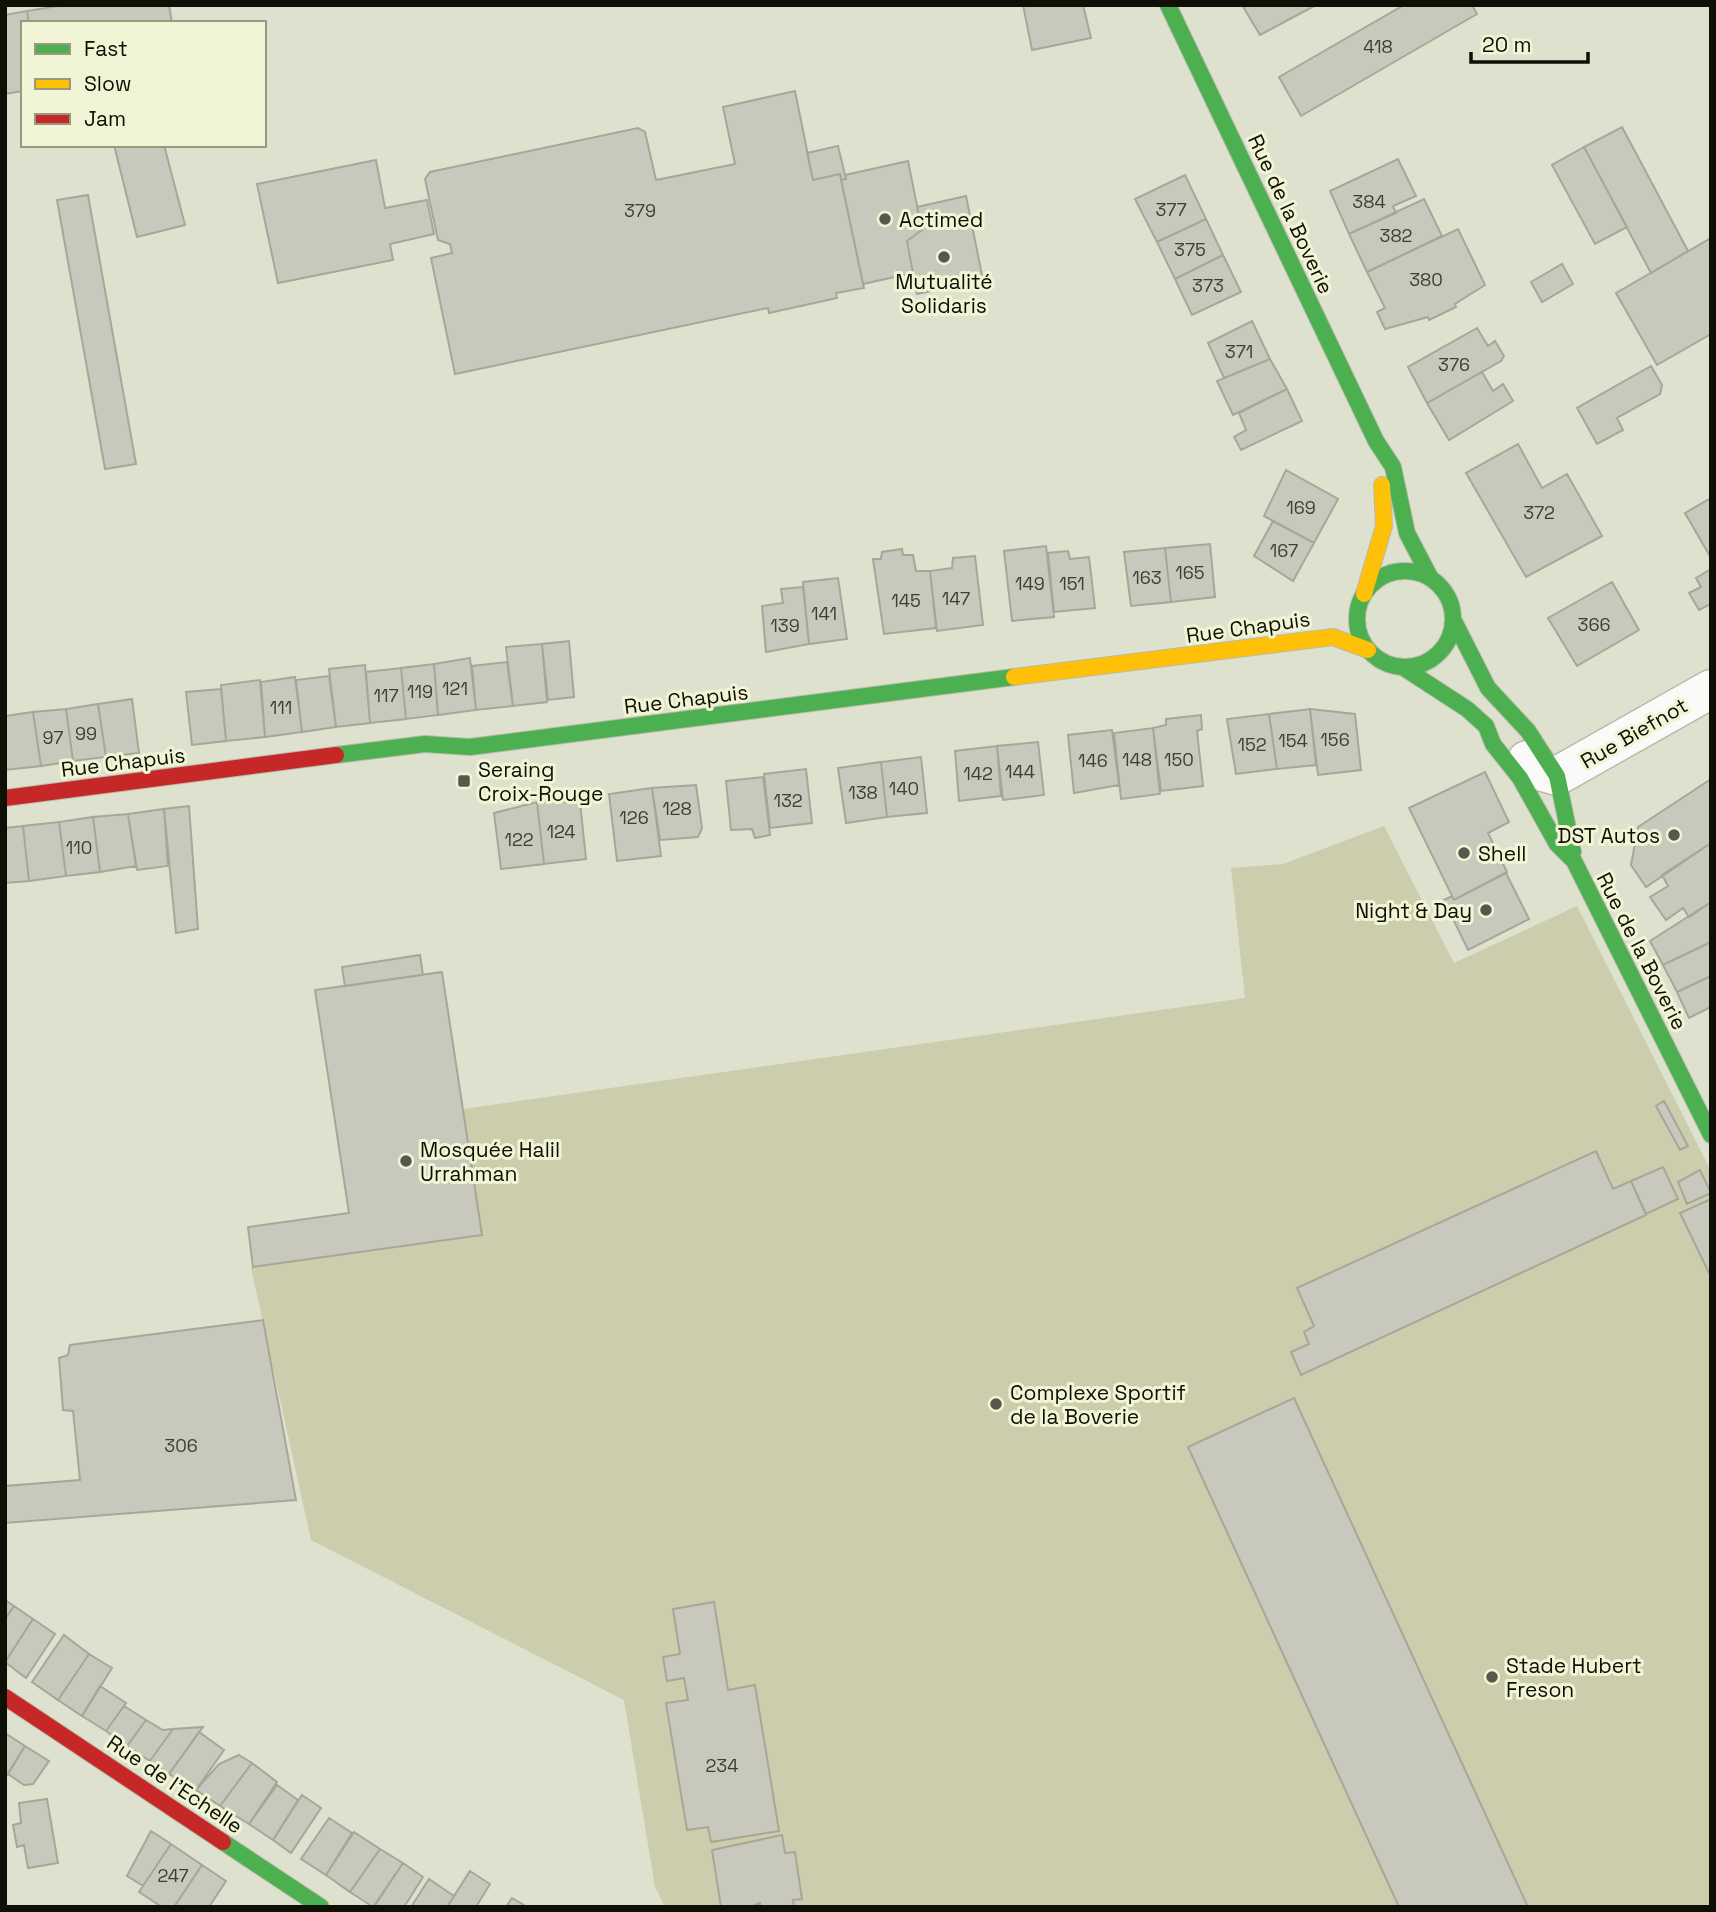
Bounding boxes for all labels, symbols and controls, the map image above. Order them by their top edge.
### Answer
legend [21,21,266,147]
scale bar [1471,21,1588,65]
text: 20 m [1482,31,1532,58]
text: Fast [84,35,128,62]
house number: 418 [1363,35,1393,58]
text: Slow [84,70,132,97]
text: Jam [84,105,126,132]
street label: Rue de la Boverie [1242,130,1340,298]
house number: 384 [1352,190,1386,213]
house number: 377 [1155,198,1187,221]
house number: 379 [624,199,656,222]
place label: Actimed [899,206,983,233]
marker: Actimed [877,211,893,227]
house number: 382 [1380,224,1412,247]
house number: 375 [1174,238,1206,261]
marker: Mutualité Solidaris [936,249,952,265]
place label: Mutualité Solidaris [895,268,993,319]
house number: 380 [1409,268,1443,291]
house number: 373 [1192,274,1224,297]
house number: 371 [1225,340,1253,363]
house number: 376 [1438,353,1470,376]
house number: 169 [1286,496,1316,519]
house number: 372 [1523,501,1555,524]
house number: 167 [1270,539,1298,562]
house number: 165 [1175,561,1205,584]
house number: 163 [1132,566,1162,589]
house number: 149 [1015,572,1045,595]
house number: 151 [1059,572,1085,595]
house number: 147 [942,587,970,610]
house number: 145 [891,589,921,612]
house number: 141 [811,602,837,625]
street label: Rue Chapuis [1184,605,1312,649]
house number: 366 [1578,613,1610,636]
house number: 139 [770,614,800,637]
house number: 121 [442,677,468,700]
street label: Rue Chapuis [622,678,750,720]
house number: 119 [407,680,433,703]
house number: 117 [373,684,399,707]
street label: Rue Biefnot [1576,691,1692,775]
house number: 111 [270,696,292,719]
house number: 99 [75,722,97,745]
house number: 97 [43,726,63,749]
house number: 156 [1320,728,1350,751]
house number: 154 [1278,729,1308,752]
house number: 152 [1237,733,1267,756]
street label: Rue Chapuis [59,741,187,783]
house number: 148 [1122,748,1152,771]
house number: 150 [1164,748,1194,771]
house number: 146 [1078,749,1108,772]
place label: Seraing Croix-Rouge [478,756,603,807]
house number: 144 [1005,760,1035,783]
house number: 142 [963,762,993,785]
marker: Seraing Croix-Rouge [456,773,472,789]
house number: 140 [889,777,919,800]
house number: 138 [848,781,878,804]
house number: 132 [773,789,803,812]
house number: 128 [662,797,692,820]
house number: 126 [619,806,649,829]
house number: 124 [546,820,576,843]
place label: DST Autos [1557,822,1660,849]
marker: DST Autos [1666,827,1682,843]
house number: 122 [504,828,534,851]
house number: 110 [66,836,92,859]
place label: Shell [1478,840,1526,867]
marker: Shell [1456,845,1472,861]
street label: Rue de la Boverie [1591,868,1693,1034]
place label: Night & Day [1355,897,1472,924]
marker: Night & Day [1478,902,1494,918]
place label: Mosquée Halil Urrahman [420,1136,560,1187]
marker: Mosquée Halil Urrahman [398,1153,414,1169]
place label: Complexe Sportif de la Boverie [1010,1379,1186,1430]
marker: Complexe Sportif de la Boverie [988,1396,1004,1412]
house number: 306 [164,1434,198,1457]
place label: Stade Hubert Freson [1506,1652,1642,1703]
marker: Stade Hubert Freson [1484,1669,1500,1685]
street label: Rue de l'Echelle [102,1729,248,1839]
house number: 234 [706,1754,738,1777]
house number: 247 [157,1864,189,1887]

